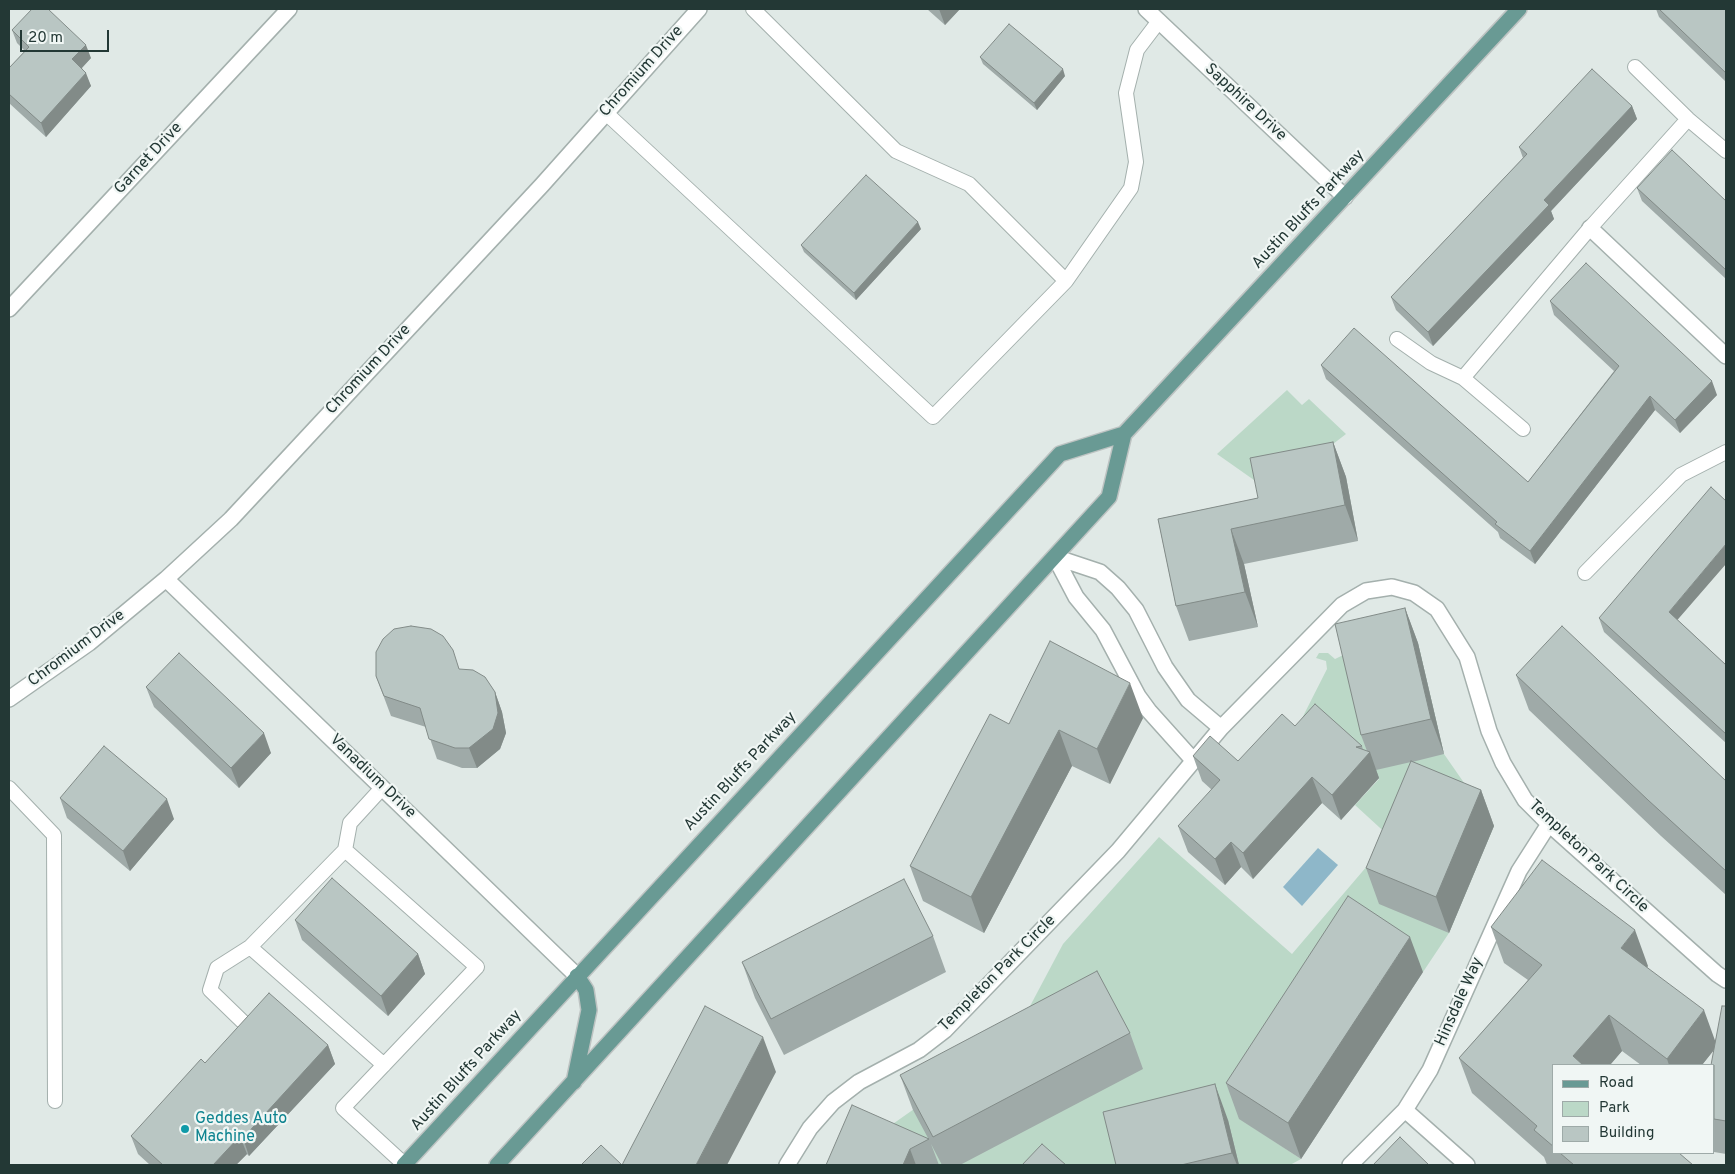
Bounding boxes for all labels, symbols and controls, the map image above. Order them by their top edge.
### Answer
scale bar [22,20,111,52]
street label: Chromium Drive [596,22,688,122]
text: 20 m [28,29,63,48]
street label: Sapphire Drive [1200,60,1290,146]
street label: Garnet Drive [111,119,187,199]
street label: Austin Bluffs Parkway [1249,146,1369,274]
street label: Chromium Drive [322,321,416,419]
street label: Chromium Drive [25,606,129,692]
street label: Austin Bluffs Parkway [681,708,801,836]
street label: Vanadium Drive [325,731,419,823]
street label: Templeton Park Circle [1524,796,1652,918]
street label: Templeton Park Circle [936,912,1060,1036]
street label: Hinsdale Way [1432,954,1488,1050]
street label: Austin Bluffs Parkway [408,1006,526,1136]
legend [1552,1064,1715,1154]
text: Road [1599,1074,1634,1093]
text: Park [1599,1099,1630,1118]
place label: Geddes Auto Machine [195,1110,287,1148]
marker: Geddes Auto Machine [179,1123,191,1135]
text: Building [1599,1124,1654,1143]

